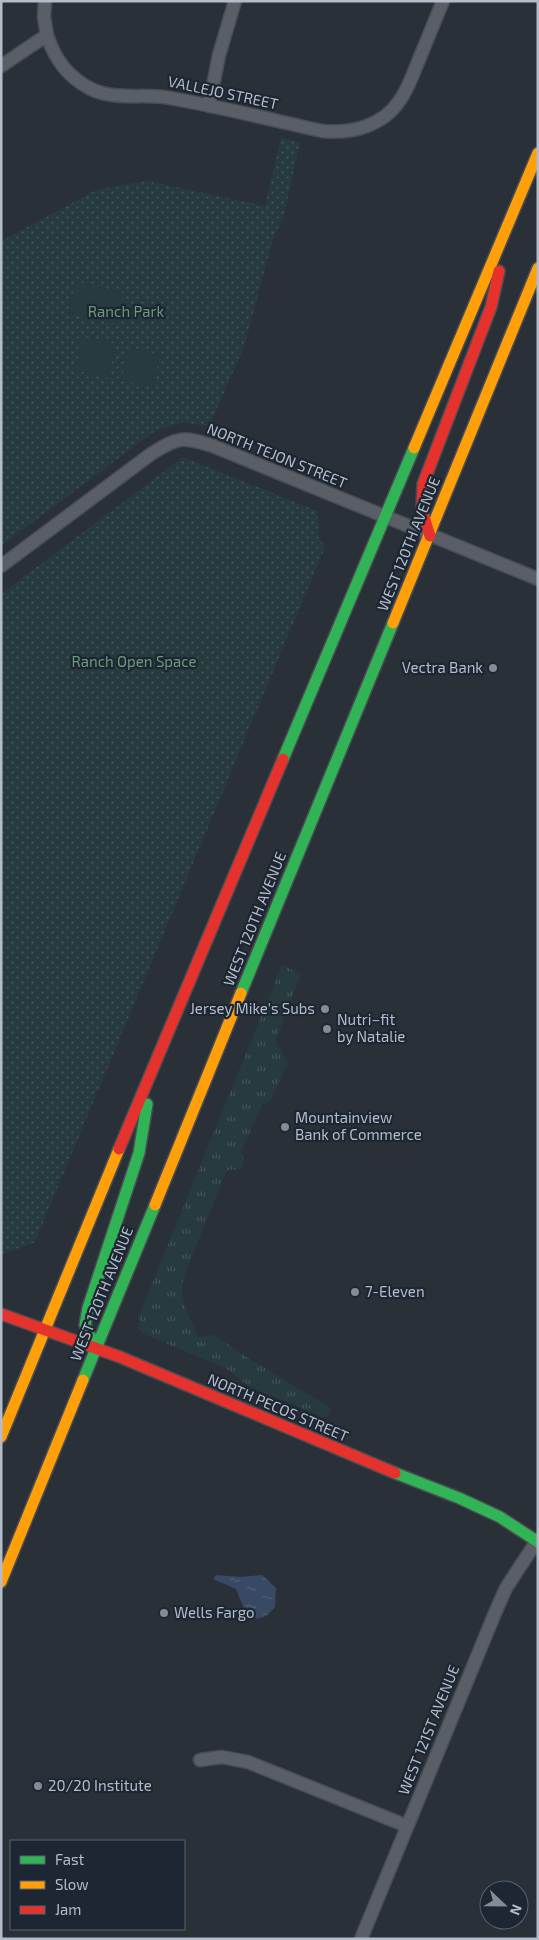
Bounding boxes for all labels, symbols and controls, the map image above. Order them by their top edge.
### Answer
street label: VALLEJO STREET [166,72,280,113]
park label: Ranch Park [88,302,165,320]
street label: NORTH TEJON STREET [205,419,350,492]
street label: WEST 120TH AVENUE [373,474,443,613]
park label: Ranch Open Space [71,652,197,670]
place label: Vectra Bank [402,658,483,676]
marker: Vectra Bank [487,662,499,674]
street label: WEST 120TH AVENUE [219,849,289,988]
place label: Jersey Mike's Subs [190,999,315,1017]
marker: Jersey Mike's Subs [319,1003,331,1015]
place label: Nutri–fit by Natalie [337,1010,405,1045]
marker: Nutri–fit by Natalie [321,1023,333,1035]
place label: Mountainview Bank of Commerce [295,1108,422,1143]
marker: Mountainview Bank of Commerce [279,1121,291,1133]
street label: WEST 120TH AVENUE [66,1224,136,1363]
place label: 7-Eleven [365,1282,425,1300]
marker: 7-Eleven [349,1286,361,1298]
street label: NORTH PECOS STREET [205,1369,352,1445]
place label: Wells Fargo [174,1603,255,1621]
marker: Wells Fargo [158,1607,170,1619]
street label: WEST 121ST AVENUE [394,1662,462,1797]
place label: 20/20 Institute [48,1776,152,1794]
marker: 20/20 Institute [32,1780,44,1792]
legend [10,1840,185,1930]
text: Fast [55,1850,85,1868]
text: Slow [55,1875,89,1893]
north arrow [479,1880,529,1930]
text: Jam [55,1900,81,1918]
text: N [507,1902,526,1918]

